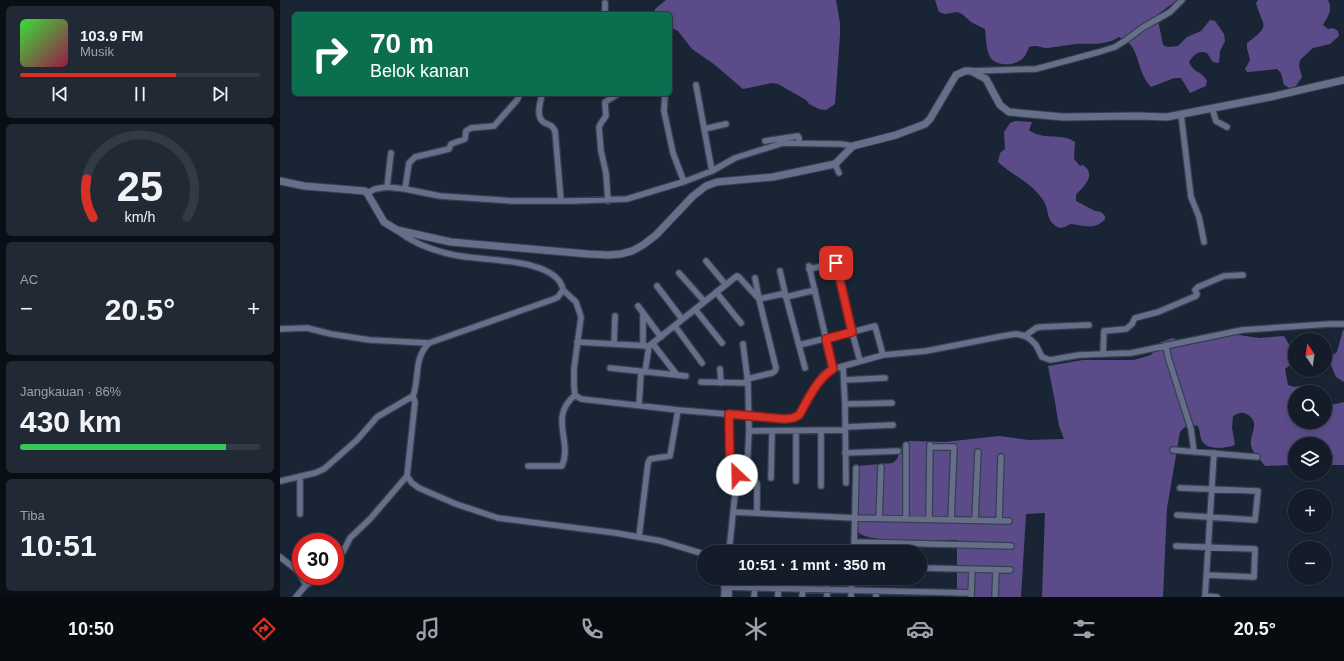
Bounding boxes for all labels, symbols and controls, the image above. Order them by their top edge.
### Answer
text: 103.9 FM [80,27,143,44]
icon: right [304,28,356,80]
text: 70 m [370,28,434,59]
text: Musik [80,44,114,59]
text: Belok kanan [370,61,469,81]
icon: previous [49,83,71,105]
icon: pause [129,83,151,105]
icon: next [209,83,231,105]
text: 25 [117,163,163,210]
text: km/h [125,209,156,225]
pin [819,246,853,280]
icon: arrive [825,252,847,274]
text: AC [20,272,38,287]
text: 20.5° [105,293,175,326]
text: − [20,296,33,321]
text: + [247,296,260,321]
north arrow [1288,333,1332,377]
map controls [1288,333,1332,585]
text: Jangkauan · 86% [20,384,121,399]
button: search [1288,385,1332,429]
text: 430 km [20,405,122,438]
button: layers [1288,437,1332,481]
position arrow [716,454,758,496]
button: + [1288,489,1332,533]
text: Tiba [20,508,45,523]
text: 10:51 [20,529,97,562]
speed limit sign: 30 [292,533,344,585]
button: − [1288,541,1332,585]
text: 10:51 · 1 mnt · 350 m [738,556,886,573]
icon: directions [250,615,278,643]
icon: music [414,615,442,643]
icon: phone [578,615,606,643]
icon: climate [742,615,770,643]
icon: car [906,615,934,643]
icon: filters [1070,615,1098,643]
text: 10:50 [68,619,114,639]
text: 20.5° [1234,619,1276,639]

